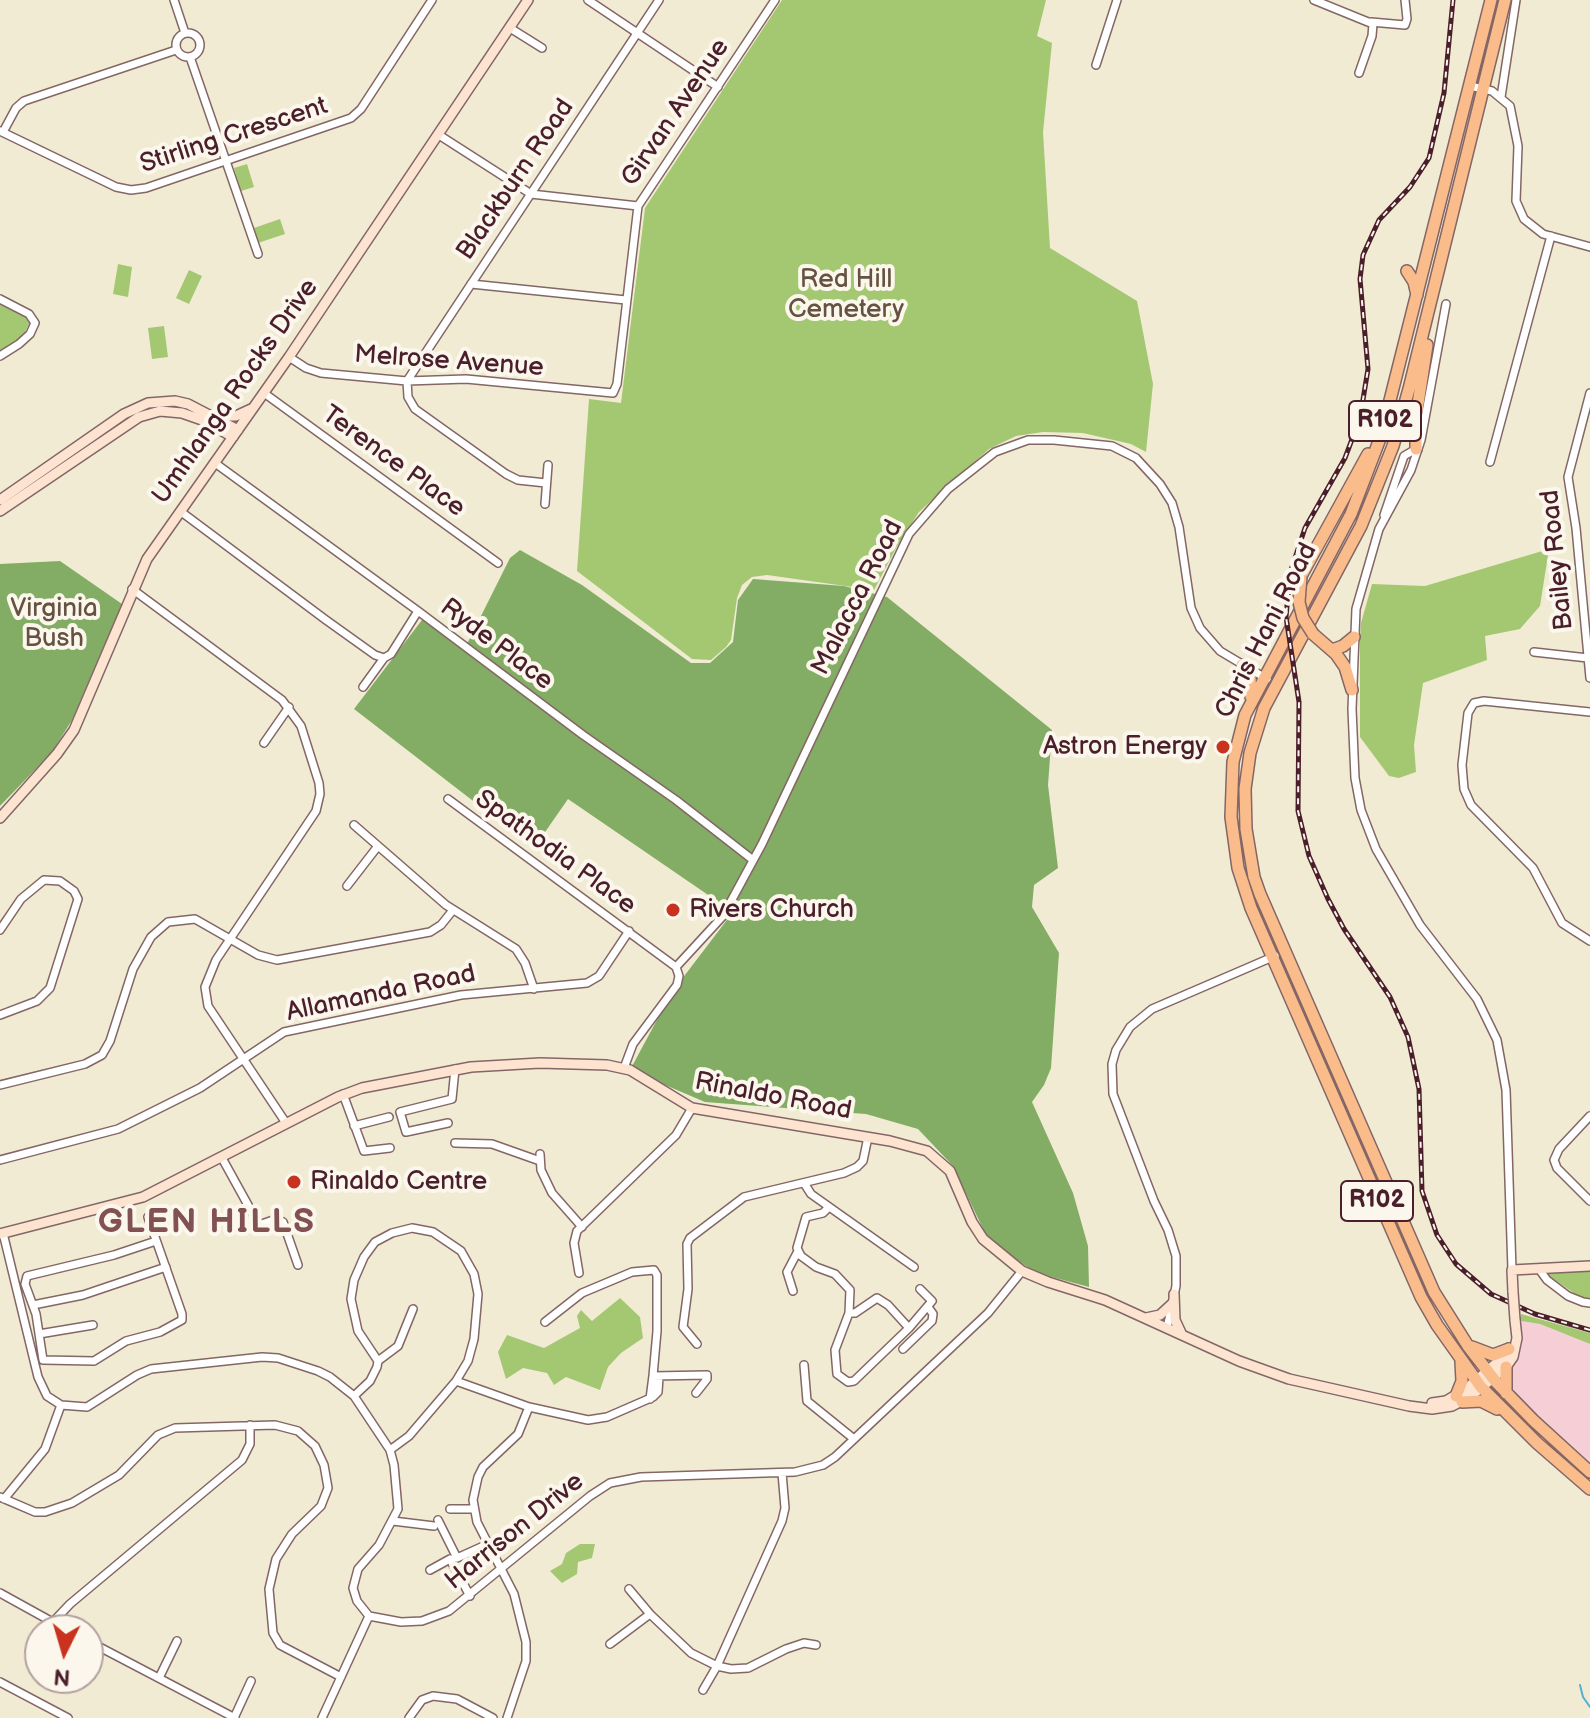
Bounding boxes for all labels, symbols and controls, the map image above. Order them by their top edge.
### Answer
street label: Girvan Avenue [615,33,737,193]
street label: Stirling Crescent [136,91,332,181]
street label: Blackburn Road [451,94,581,266]
park label: Red Hill Cemetery [788,264,904,326]
street label: Umhlanga Rocks Drive [146,273,326,511]
street label: Melrose Avenue [353,340,545,384]
street label: Terence Place [315,400,471,524]
road number: R102 [1349,401,1421,441]
street label: Bailey Road [1535,488,1581,632]
street label: Malacca Road [806,515,910,681]
street label: Chris Hani Road [1209,538,1325,724]
street label: Ryde Place [433,592,559,698]
park label: Virginia Bush [10,593,98,654]
place label: Astron Energy [1043,731,1207,763]
marker: Astron Energy [1214,738,1232,756]
street label: Spathodia Place [468,784,642,922]
place label: Rivers Church [689,894,854,926]
marker: Rivers Church [664,901,682,919]
street label: Allamanda Road [284,959,478,1029]
street label: Rinaldo Road [692,1067,854,1127]
place label: Rinaldo Centre [310,1166,487,1198]
marker: Rinaldo Centre [285,1173,303,1191]
road number: R102 [1341,1181,1413,1221]
district label: GLEN HILLS [98,1203,316,1243]
street label: Harrison Drive [440,1467,590,1597]
north arrow [24,1614,104,1694]
text: N [53,1662,71,1691]

